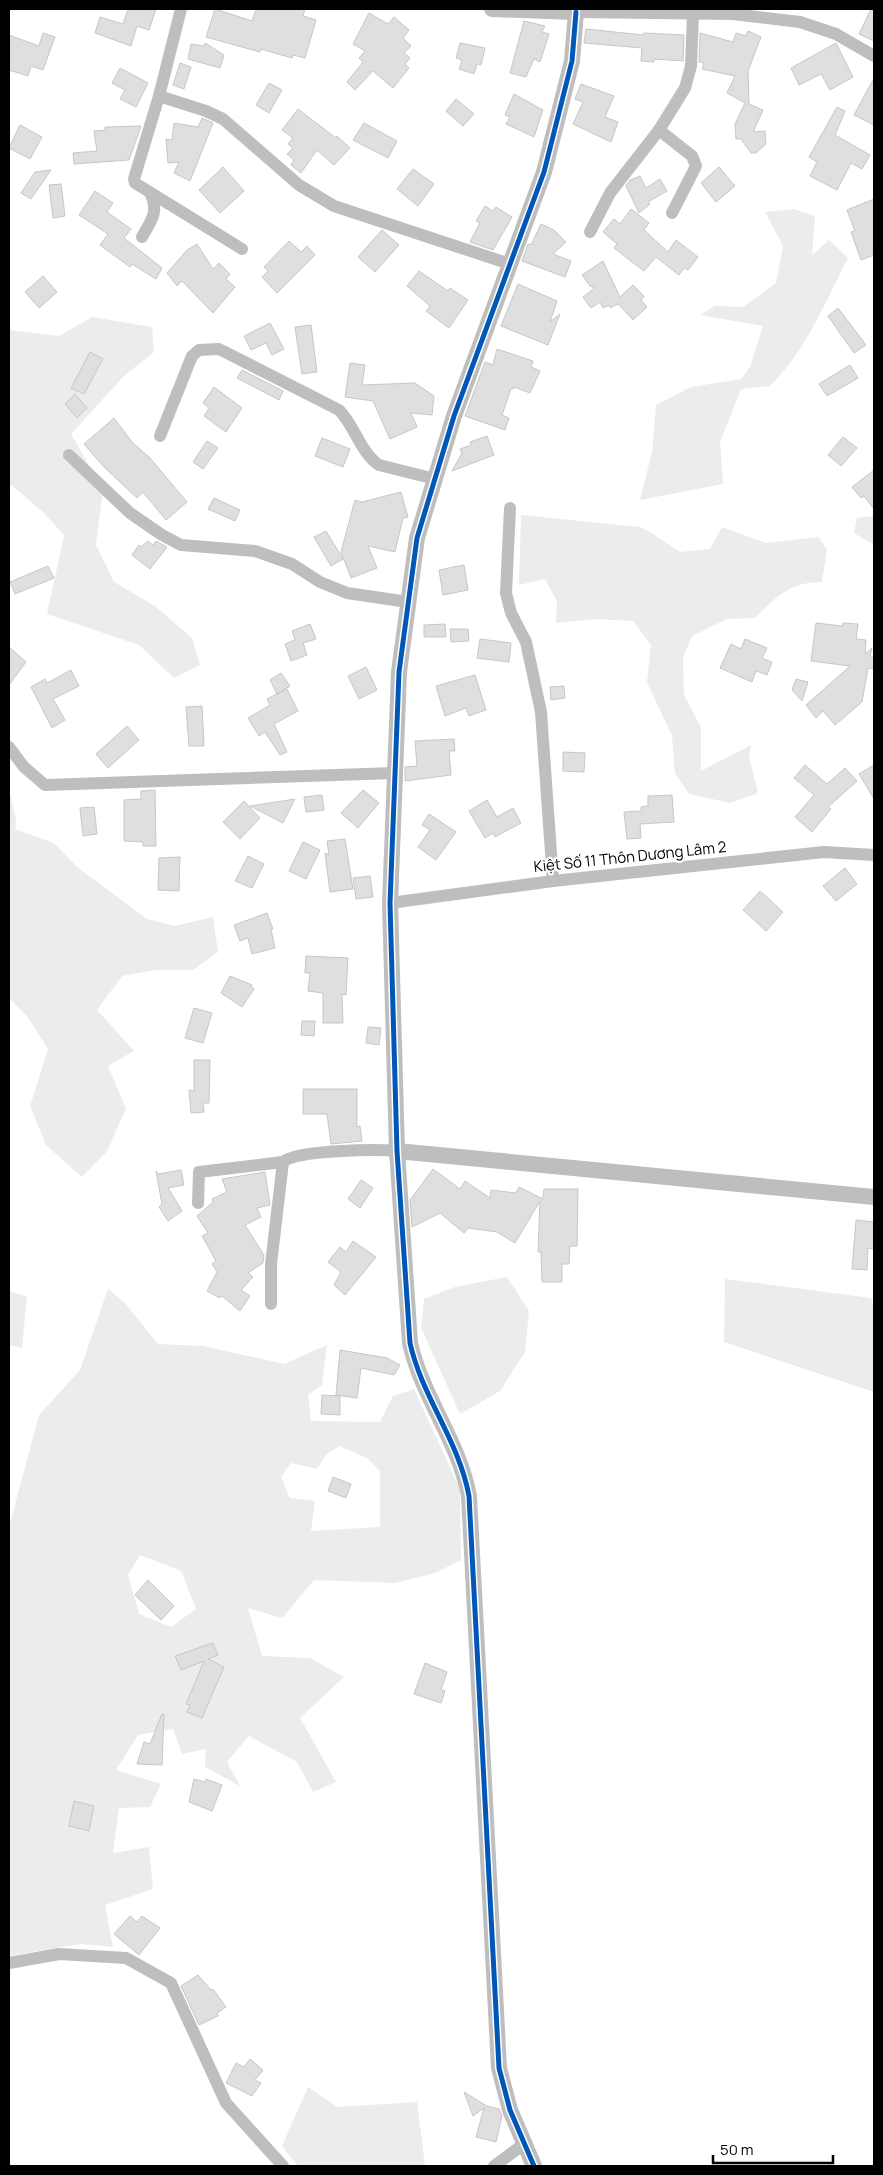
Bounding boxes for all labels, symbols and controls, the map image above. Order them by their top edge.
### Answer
street label: Kiệt Số 11 Thôn Dương Lâm 2 [533,836,727,877]
scale bar [713,2132,833,2164]
text: 50 m [720,2139,754,2160]

